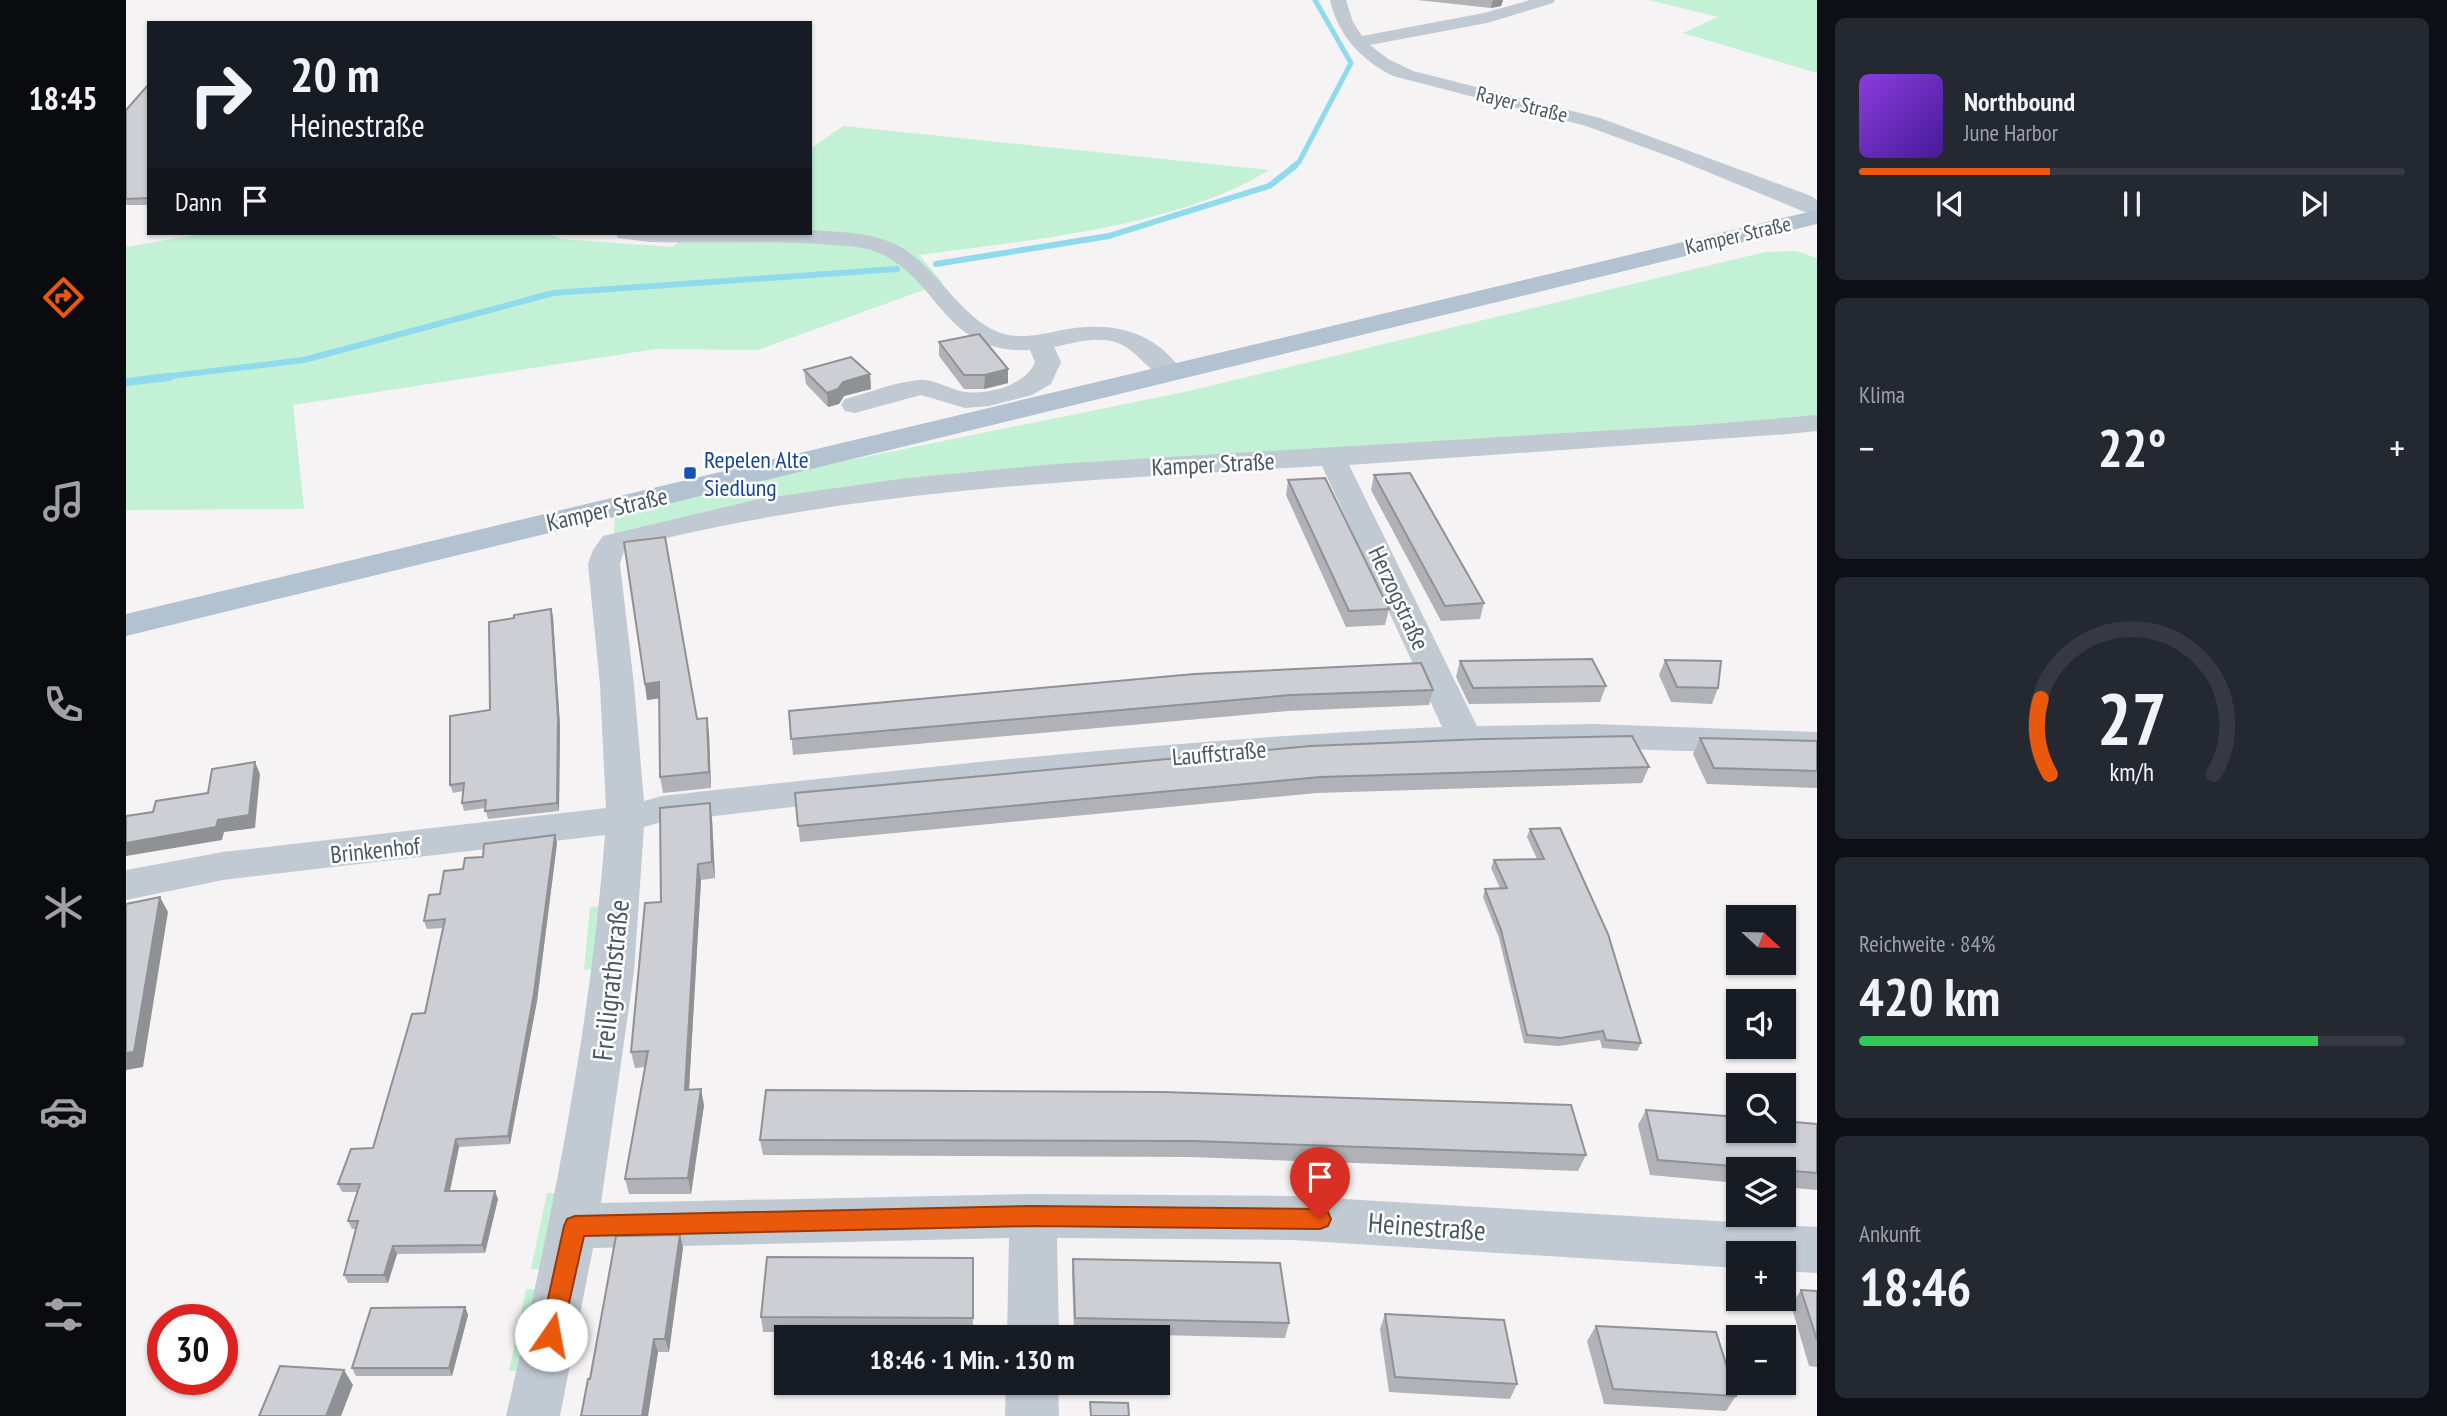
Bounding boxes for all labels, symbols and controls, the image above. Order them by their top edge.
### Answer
text: 20 m [290,42,379,106]
icon: right [175,49,266,140]
text: 18:45 [28,77,98,119]
street label: Rayer Straße [1474,80,1570,128]
text: Northbound [1964,85,2075,118]
text: Heinestraße [290,104,425,146]
text: June Harbor [1964,118,2058,147]
icon: arrive [236,182,274,220]
text: Dann [175,185,222,218]
icon: previous [1931,185,1969,223]
icon: pause [2113,185,2151,223]
icon: next [2295,185,2333,223]
street label: Kamper Straße [1682,210,1794,260]
icon: directions [39,273,88,322]
text: Klima [1859,380,1905,409]
text: 22° [2098,414,2166,481]
text: − [1859,423,1875,472]
text: + [2389,423,2405,472]
place label: Repelen Alte Siedlung [704,444,809,503]
street label: Kamper Straße [1151,445,1275,483]
marker: Repelen Alte Siedlung [682,465,698,481]
icon: music [39,477,88,526]
street label: Kamper Straße [543,480,671,538]
street label: Herzogstraße [1362,541,1436,655]
text: 27 [2097,670,2167,764]
icon: phone [39,680,88,729]
street label: Lauffstraße [1171,733,1267,773]
text: km/h [2110,756,2154,788]
street label: Brinkenhof [329,830,422,870]
icon: climate [39,883,88,932]
street label: Freiligrathstraße [583,898,637,1062]
north arrow [1726,905,1796,975]
map controls [1726,905,1796,1395]
text: Reichweite · 84% [1859,929,1995,958]
text: 420 km [1859,963,2000,1030]
button: sound [1726,989,1796,1059]
button: search [1726,1073,1796,1143]
icon: car [39,1087,88,1136]
pin [1290,1147,1350,1219]
button: layers [1726,1157,1796,1227]
icon: arrive [1301,1158,1339,1196]
street label: Heinestraße [1367,1203,1487,1249]
text: Ankunft [1859,1219,1921,1248]
button: + [1726,1241,1796,1311]
text: 18:46 [1859,1253,1971,1320]
icon: filters [39,1290,88,1339]
position arrow [514,1298,588,1372]
speed limit sign: 30 [147,1304,238,1395]
button: − [1726,1325,1796,1395]
text: 18:46 · 1 Min. · 130 m [870,1343,1074,1376]

